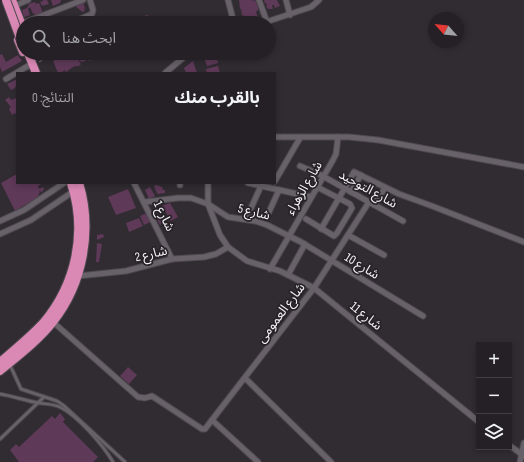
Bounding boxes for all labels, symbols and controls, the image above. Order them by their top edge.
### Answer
north arrow [428,12,464,48]
search box [16,16,276,60]
icon: search [30,27,52,49]
text: ابحث هنا [62,29,116,48]
text: بالقرب منك [174,88,260,108]
text: النتائج: 0 [32,90,74,106]
street label: شارع الزهراء [282,158,327,219]
street label: شارع التوحيد [335,166,400,213]
street label: شارع 1 [148,198,178,235]
street label: شارع 5 [236,200,272,226]
street label: شارع 2 [133,243,169,267]
street label: شارع 10 [341,249,382,284]
street label: شارع العمومى [253,280,310,347]
street label: شارع 11 [346,298,385,335]
map controls [476,342,512,450]
button: + [476,342,512,378]
button: − [476,378,512,414]
button: layers [476,414,512,450]

